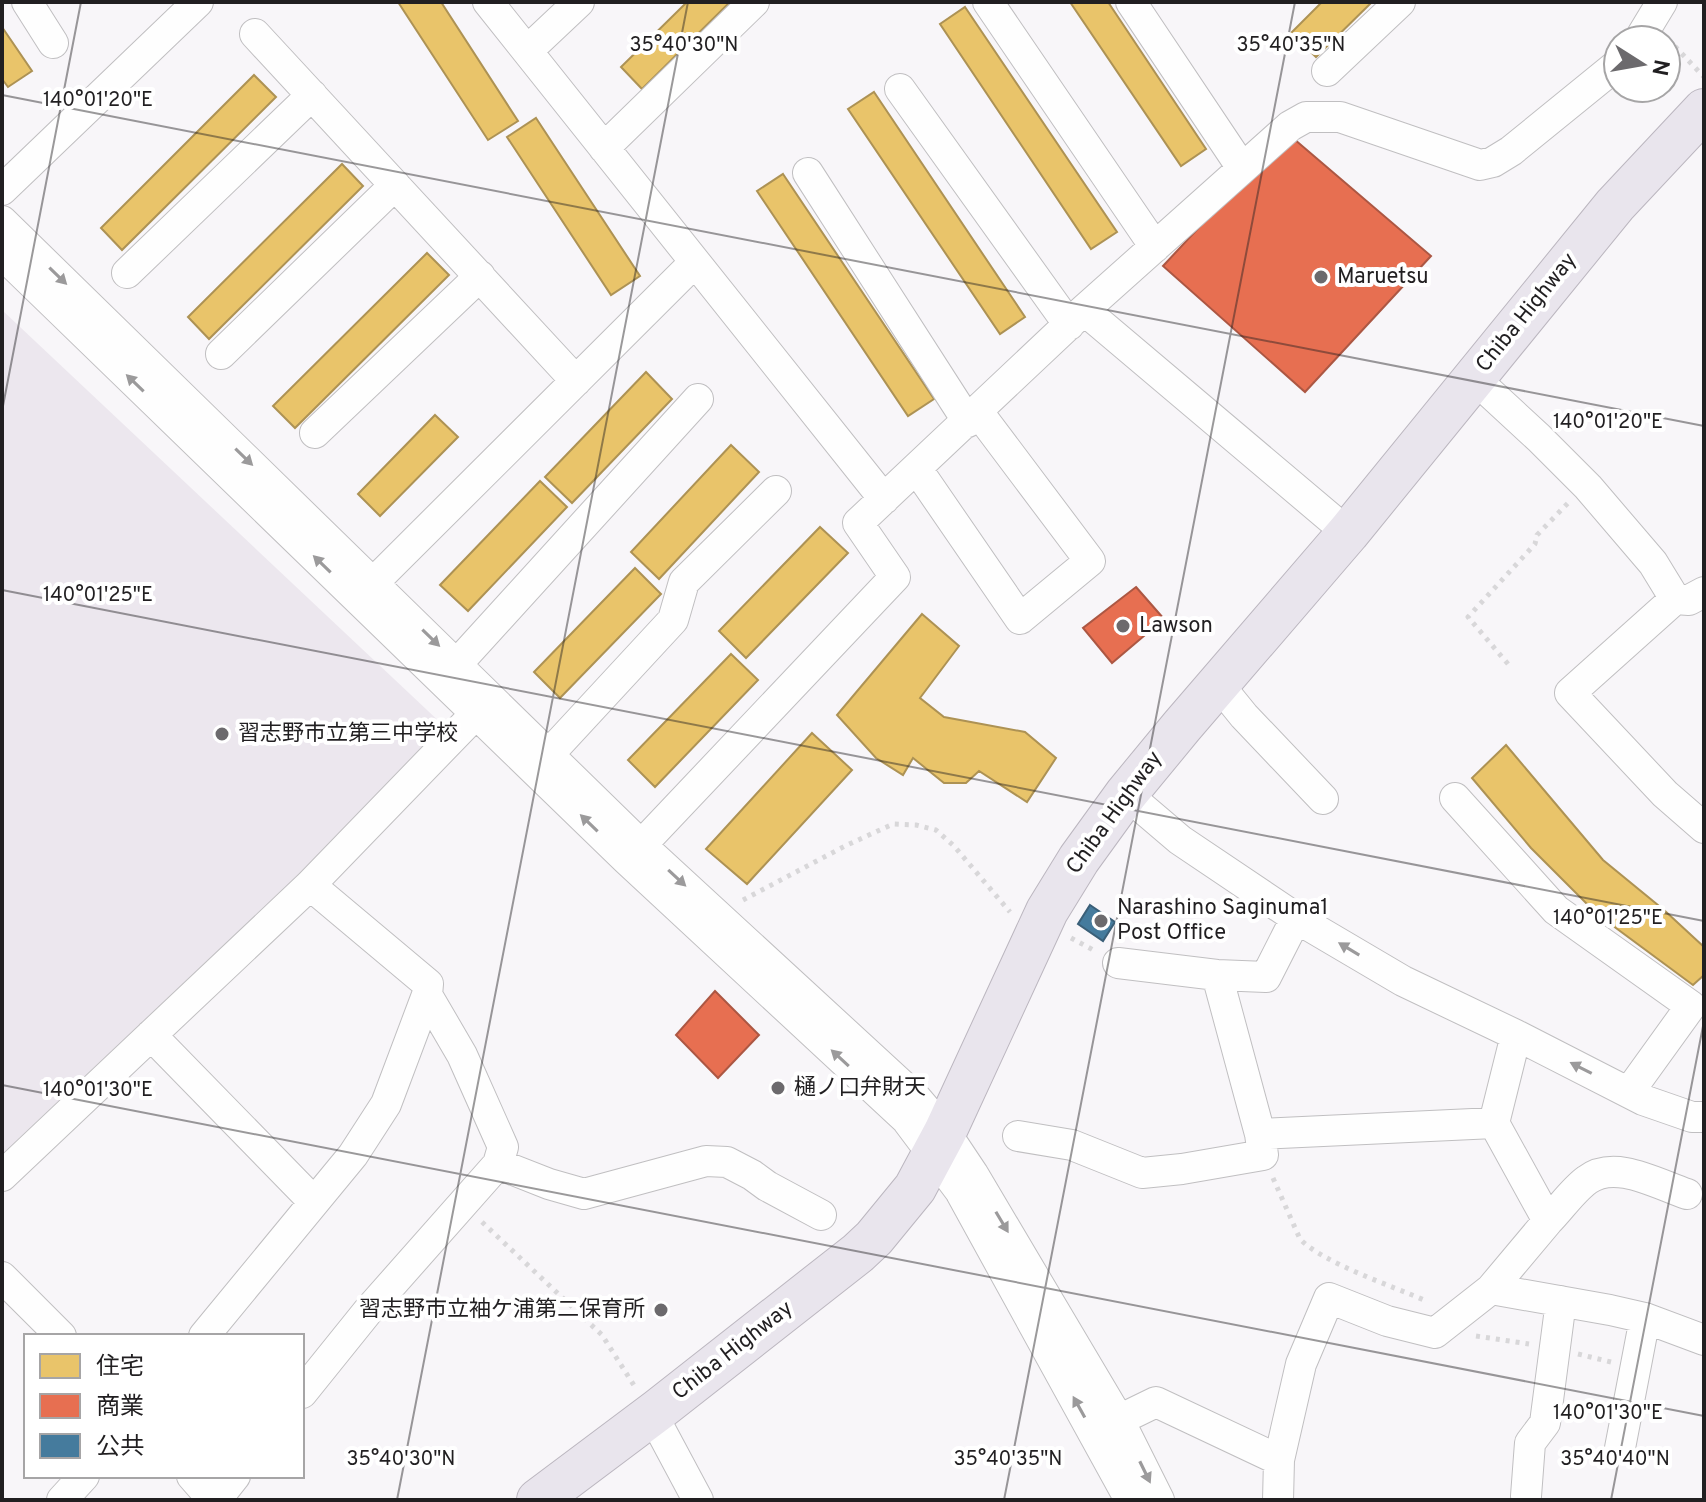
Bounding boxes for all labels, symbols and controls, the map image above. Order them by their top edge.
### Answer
north arrow [1602,24,1682,104]
text: 35°40'30"N [629,33,739,59]
text: 35°40'35"N [1237,33,1345,59]
text: N [1644,57,1674,78]
text: 140°01'20"E [43,88,153,114]
street label: Chiba Highway [1471,248,1583,378]
place label: Maruetsu [1337,264,1429,291]
one-way arrow [48,266,67,284]
marker: Maruetsu [1312,268,1330,286]
one-way arrow [126,375,145,393]
text: 140°01'20"E [1553,410,1663,436]
one-way arrow [234,447,253,466]
one-way arrow [313,555,332,574]
text: 140°01'25"E [43,583,153,609]
place label: Lawson [1139,613,1213,640]
marker: Lawson [1114,617,1132,635]
one-way arrow [421,629,440,647]
place label: 習志野市立第三中学校 [238,721,458,748]
marker: 習志野市立第三中学校 [213,725,231,743]
street label: Chiba Highway [1061,746,1169,880]
one-way arrow [580,814,599,833]
one-way arrow [668,868,687,886]
place label: Narashino Saginuma1 Post Office [1117,895,1328,947]
text: 140°01'25"E [1553,906,1663,932]
marker: Narashino Saginuma1 Post Office [1092,912,1110,930]
one-way arrow [1338,943,1360,957]
one-way arrow [831,1050,850,1068]
one-way arrow [1569,1061,1592,1074]
place label: 樋ノ口弁財天 [794,1075,926,1102]
text: 140°01'30"E [43,1078,153,1104]
marker: 樋ノ口弁財天 [769,1079,787,1097]
one-way arrow [995,1211,1009,1233]
street label: Chiba Highway [667,1295,799,1407]
place label: 習志野市立袖ケ浦第二保育所 [359,1297,645,1324]
marker: 習志野市立袖ケ浦第二保育所 [652,1301,670,1319]
legend [24,1334,304,1478]
text: 住宅 [96,1353,144,1383]
text: 商業 [96,1393,144,1423]
one-way arrow [1072,1396,1086,1419]
text: 140°01'30"E [1553,1401,1663,1427]
text: 公共 [96,1433,144,1463]
text: 35°40'30"N [346,1447,456,1473]
text: 35°40'35"N [954,1447,1062,1473]
text: 35°40'40"N [1560,1447,1670,1473]
one-way arrow [1138,1460,1151,1483]

